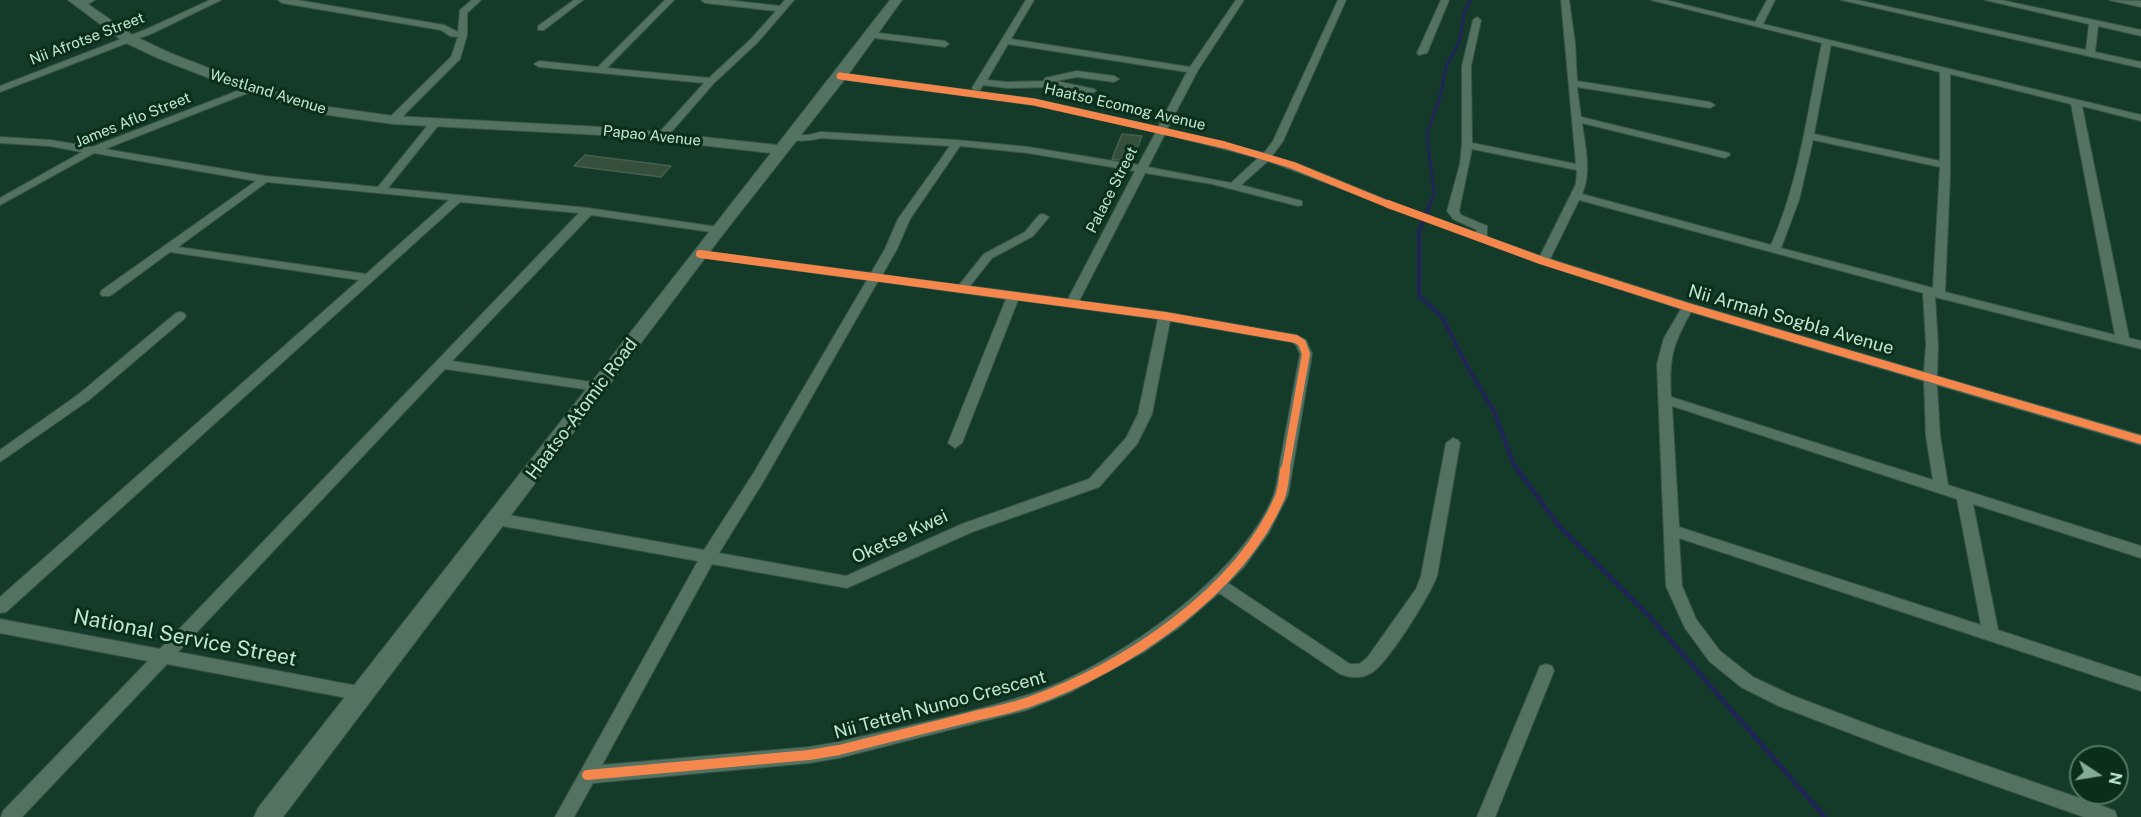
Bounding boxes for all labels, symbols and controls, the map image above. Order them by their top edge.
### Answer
street label: Nii Afrotse Street [27,9,147,69]
street label: Westland Avenue [208,66,328,118]
street label: Haatso Ecomog Avenue [1043,80,1207,134]
street label: James Aflo Street [73,89,193,151]
street label: Papao Avenue [602,122,702,150]
street label: Palace Street [1083,144,1141,236]
street label: Nii Armah Sogbla Avenue [1686,280,1896,360]
street label: Haatso-Atomic Road [522,334,642,484]
street label: Oketse Kwei [849,505,951,569]
street label: National Service Street [71,604,299,672]
street label: Nii Tetteh Nunoo Crescent [832,666,1048,744]
north arrow [2069,745,2129,805]
text: N [2105,770,2126,787]

